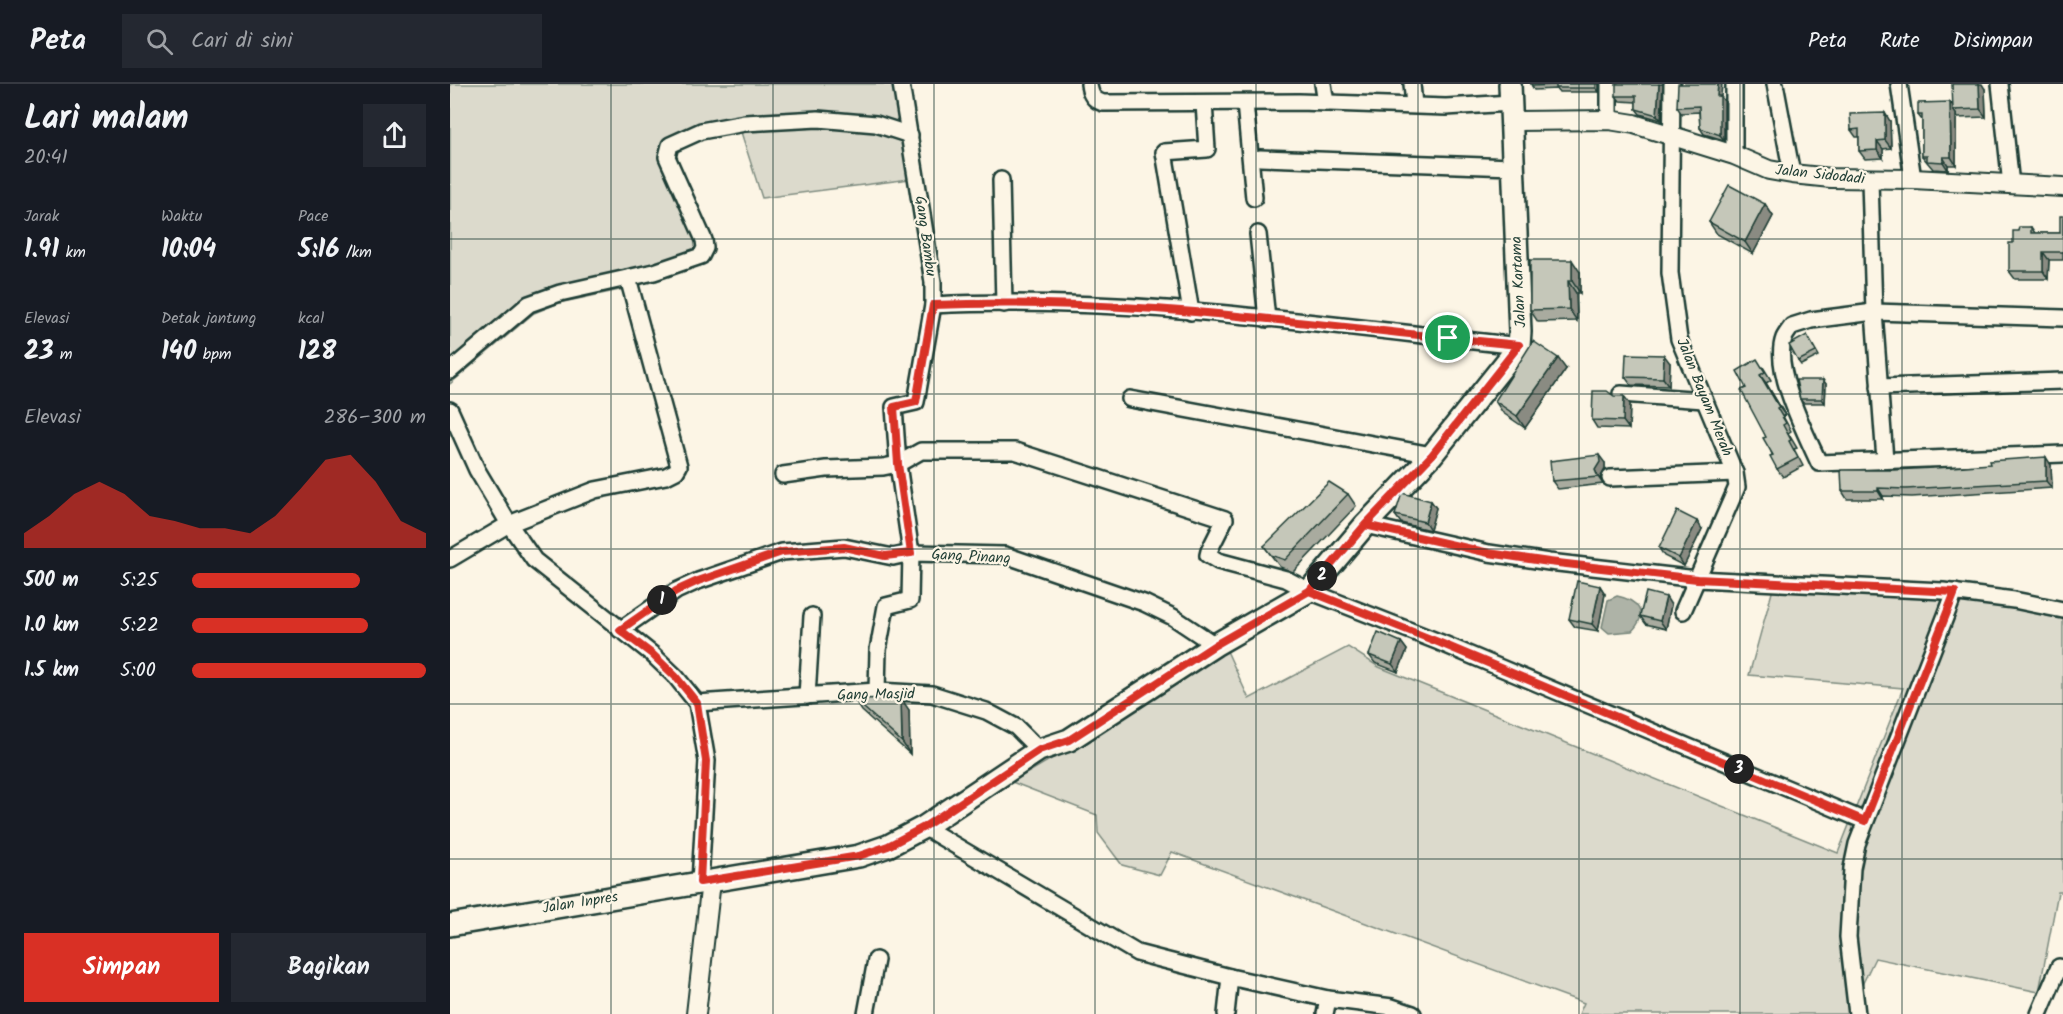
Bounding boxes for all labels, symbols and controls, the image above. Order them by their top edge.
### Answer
search box [122,14,542,68]
text: Peta [30,19,86,64]
text: Cari di sini [191,24,292,59]
icon: search [143,25,176,58]
text: Peta [1808,25,1847,58]
text: Rute [1880,25,1920,58]
text: Disimpan [1953,25,2033,58]
text: Lari malam [24,93,189,146]
button: share [363,104,426,167]
text: 20:41 [24,142,68,174]
street label: Jalan Sidodadi [1774,158,1867,192]
street label: Gang Bambu [907,194,943,278]
text: Jarak [24,204,59,229]
text: Waktu [161,204,202,229]
text: Pace [298,204,329,229]
text: 1.91 [24,229,59,271]
text: 10:04 [161,229,216,271]
text: 5:16 [298,229,340,271]
street label: Jalan Kartama [1505,236,1533,328]
text: km [59,240,86,265]
text: /km [340,240,372,265]
text: Elevasi [24,306,69,331]
text: Detak jantung [161,306,256,331]
text: kcal [298,306,324,331]
pin [1422,312,1473,363]
icon: arrive [1431,321,1464,354]
text: 23 [24,331,53,373]
text: 140 [161,331,196,373]
text: 128 [298,331,336,373]
street label: Jalan Bayam Merah [1669,334,1739,460]
text: m [53,342,73,367]
text: bpm [196,342,232,367]
text: Elevasi [24,402,81,434]
text: 286–300 m [324,402,426,434]
street label: Gang Pinang [931,543,1011,571]
pin: 2 [1307,561,1337,591]
text: 2 [1317,563,1327,588]
text: 500 m [24,565,79,597]
text: 5:25 [120,565,158,597]
pin: 1 [647,585,677,615]
text: 1 [660,587,664,612]
text: 1.0 km [24,610,79,642]
text: 5:22 [120,610,159,642]
text: 1.5 km [24,655,79,687]
text: 5:00 [120,655,156,687]
street label: Gang Masjid [837,682,915,708]
pin: 3 [1724,754,1754,784]
text: 3 [1735,756,1743,781]
street label: Jalan Inpres [540,885,621,921]
button: Simpan [24,933,219,1002]
button: Bagikan [231,933,426,1002]

